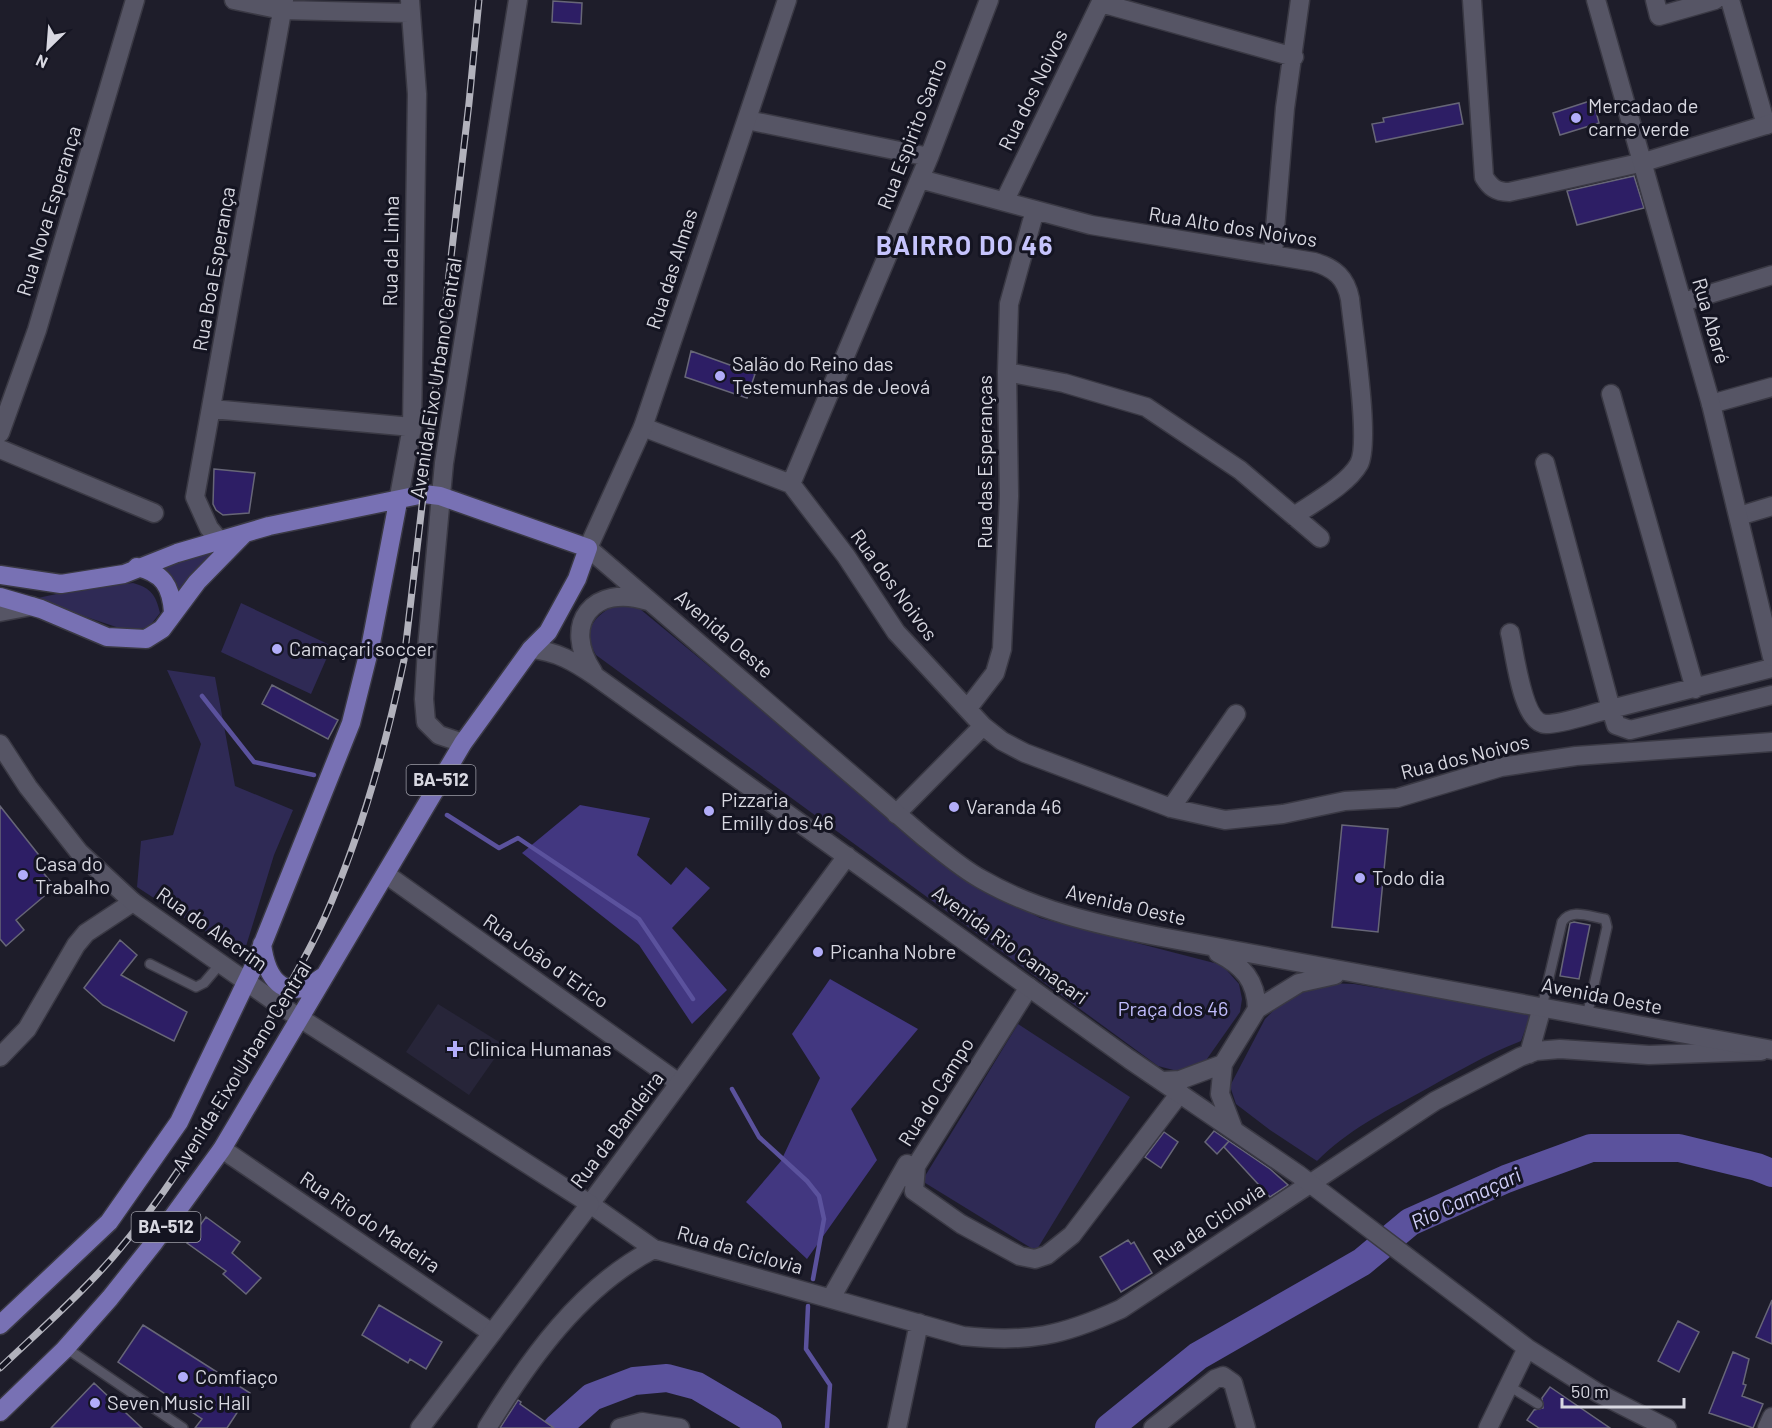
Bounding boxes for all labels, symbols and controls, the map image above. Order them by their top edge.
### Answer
north arrow [18,18,78,78]
street label: Rua dos Noivos [992,25,1072,154]
text: N [33,51,50,73]
street label: Rua Espirito Santo [871,55,951,213]
place label: Mercadao de carne verde [1588,93,1698,140]
marker: Mercadao de carne verde [1569,111,1583,125]
street label: Rua Nova Esperança [11,123,85,299]
street label: Rua Boa Esperança [187,185,239,353]
street label: Rua da Linha [377,196,403,306]
street label: Rua Alto dos Noivos [1147,201,1319,251]
street label: Rua das Almas [640,206,702,332]
district label: BAIRRO DO 46 [876,229,1054,260]
street label: Avenida Eixo Urbano Central [404,256,466,500]
street label: Rua Abaré [1688,275,1736,366]
place label: Salão do Reino das Testemunhas de Jeová [732,351,930,398]
marker: Salão do Reino das Testemunhas de Jeová [713,369,727,383]
street label: Rua das Esperanças [972,375,996,549]
street label: Rua dos Noivos [846,524,943,645]
street label: Avenida Oeste [671,584,779,683]
place label: Camaçari soccer [289,636,434,660]
marker: Camaçari soccer [270,642,284,656]
street label: Rua dos Noivos [1398,728,1532,784]
road number: BA-512 [406,765,476,795]
place label: Pizzaria Emilly dos 46 [721,787,834,834]
place label: Varanda 46 [966,794,1062,818]
marker: Varanda 46 [947,800,961,814]
marker: Pizzaria Emilly dos 46 [702,804,716,818]
place label: Casa do Trabalho [35,851,110,898]
place label: Todo dia [1372,865,1445,889]
marker: Casa do Trabalho [16,868,30,882]
marker: Todo dia [1353,871,1367,885]
street label: Avenida Oeste [1064,879,1189,930]
street label: Avenida Rio Camaçari [928,880,1093,1009]
street label: Rua do Alecrim [153,881,273,975]
street label: Rua João d 'Erico [479,908,614,1012]
place label: Picanha Nobre [830,939,957,963]
marker: Picanha Nobre [811,945,825,959]
street label: Avenida Eixo Urbano Central [166,956,316,1175]
street label: Avenida Oeste [1540,972,1665,1018]
park label: Praça dos 46 [1118,996,1228,1020]
street label: Rua do Campo [892,1033,978,1150]
place label: Clinica Humanas [468,1036,612,1060]
marker: Clinica Humanas [446,1040,464,1058]
street label: Rua da Bandeira [565,1066,668,1192]
water label: Rio Camaçari [1406,1161,1525,1234]
street label: Rua Rio do Madeira [296,1165,445,1277]
street label: Rua da Ciclovia [1148,1177,1269,1269]
road number: BA-512 [132,1212,201,1242]
street label: Rua da Ciclovia [675,1220,806,1278]
place label: Comfiaço [195,1364,278,1388]
marker: Comfiaço [176,1370,190,1384]
scale bar [1562,1371,1684,1409]
text: 50 m [1571,1380,1609,1402]
place label: Seven Music Hall [107,1390,250,1414]
marker: Seven Music Hall [88,1396,102,1410]

